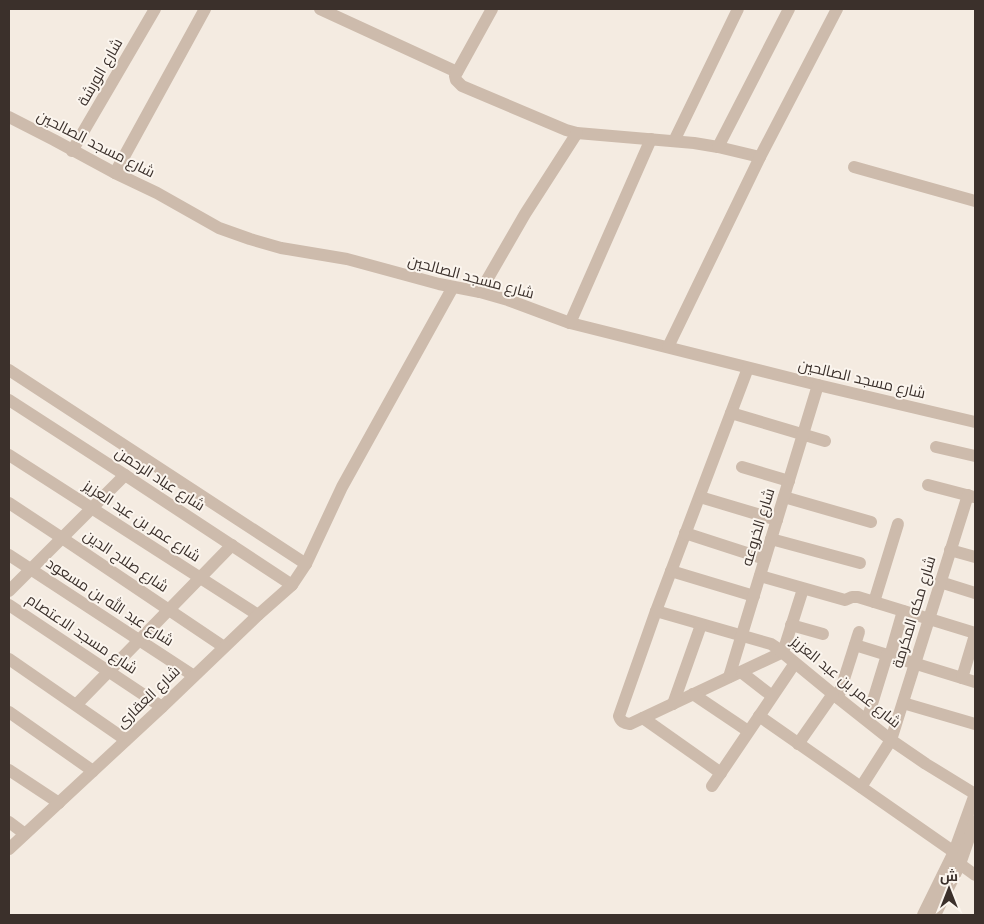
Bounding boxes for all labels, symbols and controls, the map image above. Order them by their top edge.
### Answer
street label: شارع الورشة [72,34,128,110]
street label: شارع مسجد الصالحين [33,105,159,183]
street label: شارع مسجد الصالحين [405,250,537,304]
street label: شارع مسجد الصالحين [796,354,928,404]
street label: شارع عباد الرحمن [111,442,209,516]
street label: شارع عمر بن عبد العزيز [78,474,205,567]
street label: شارع الخروعه [736,485,780,569]
street label: شارع صلاح الدين [79,524,173,598]
street label: شارع عبد الله بن مسعود [42,552,178,652]
street label: شارع مكه المكرمة [887,553,941,671]
street label: شارع مسجد الاعتصام [22,589,142,679]
street label: شارع عمر بن عبد العزيز [786,630,906,733]
street label: شارع العقارى [111,661,185,733]
north arrow [924,864,974,914]
text: ش [940,866,958,885]

